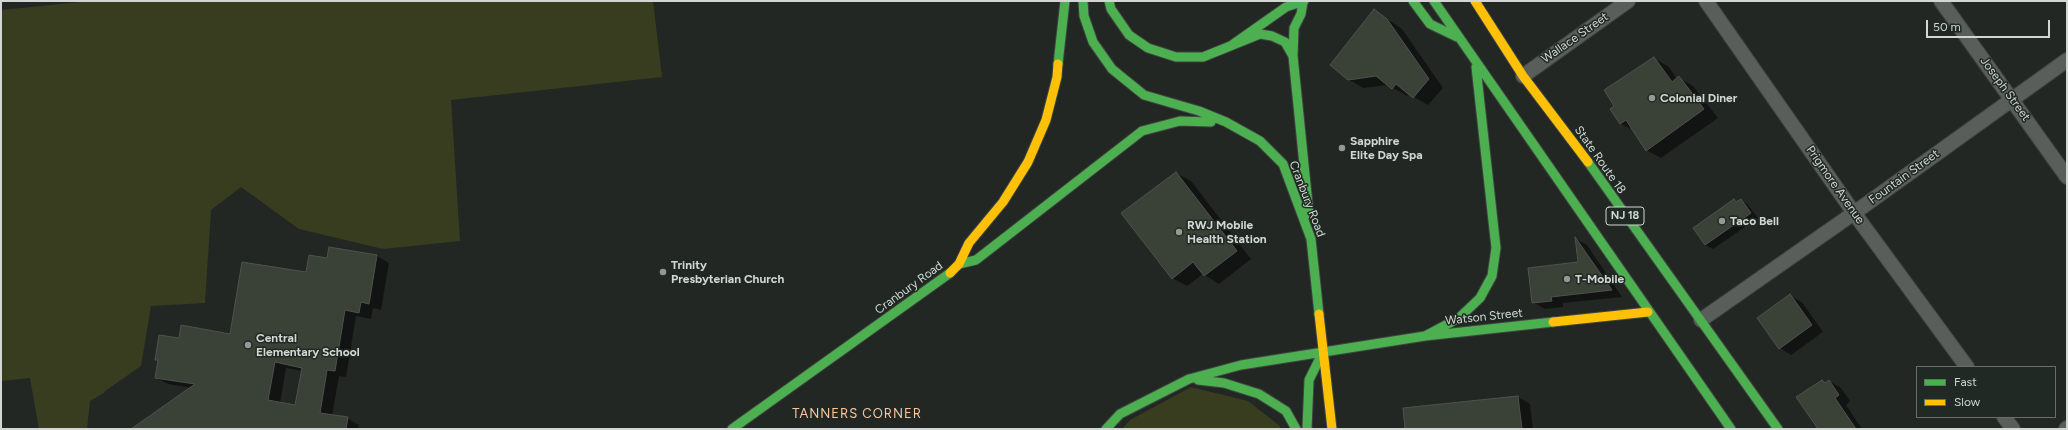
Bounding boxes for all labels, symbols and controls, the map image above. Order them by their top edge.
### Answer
street label: Wallace Street [1539,10,1611,66]
scale bar [1928,12,2052,38]
text: 50 m [1933,20,1961,34]
street label: Joseph Street [1977,54,2033,124]
place label: Colonial Diner [1660,91,1737,105]
marker: Colonial Diner [1647,93,1657,103]
street label: State Route 18 [1571,123,1629,197]
place label: Sapphire Elite Day Spa [1350,134,1423,162]
marker: Sapphire Elite Day Spa [1337,143,1347,153]
street label: Prigmore Avenue [1803,143,1867,227]
street label: Fountain Street [1866,147,1942,207]
street label: Cranbury Road [1286,159,1328,239]
road number: NJ 18 [1606,207,1644,225]
place label: Taco Bell [1730,214,1779,228]
marker: Taco Bell [1717,216,1727,226]
place label: RWJ Mobile Health Station [1187,218,1267,246]
marker: RWJ Mobile Health Station [1174,227,1184,237]
place label: Trinity Presbyterian Church [671,258,784,286]
street label: Cranbury Road [872,259,946,317]
marker: Trinity Presbyterian Church [658,267,668,277]
place label: T-Mobile [1575,272,1624,286]
marker: T-Mobile [1562,274,1572,284]
street label: Watson Street [1445,306,1523,328]
place label: Central Elementary School [256,331,360,359]
marker: Central Elementary School [243,340,253,350]
legend [1916,366,2056,418]
text: Fast [1954,375,1977,389]
text: Slow [1954,395,1980,409]
district label: TANNERS CORNER [792,406,922,422]

